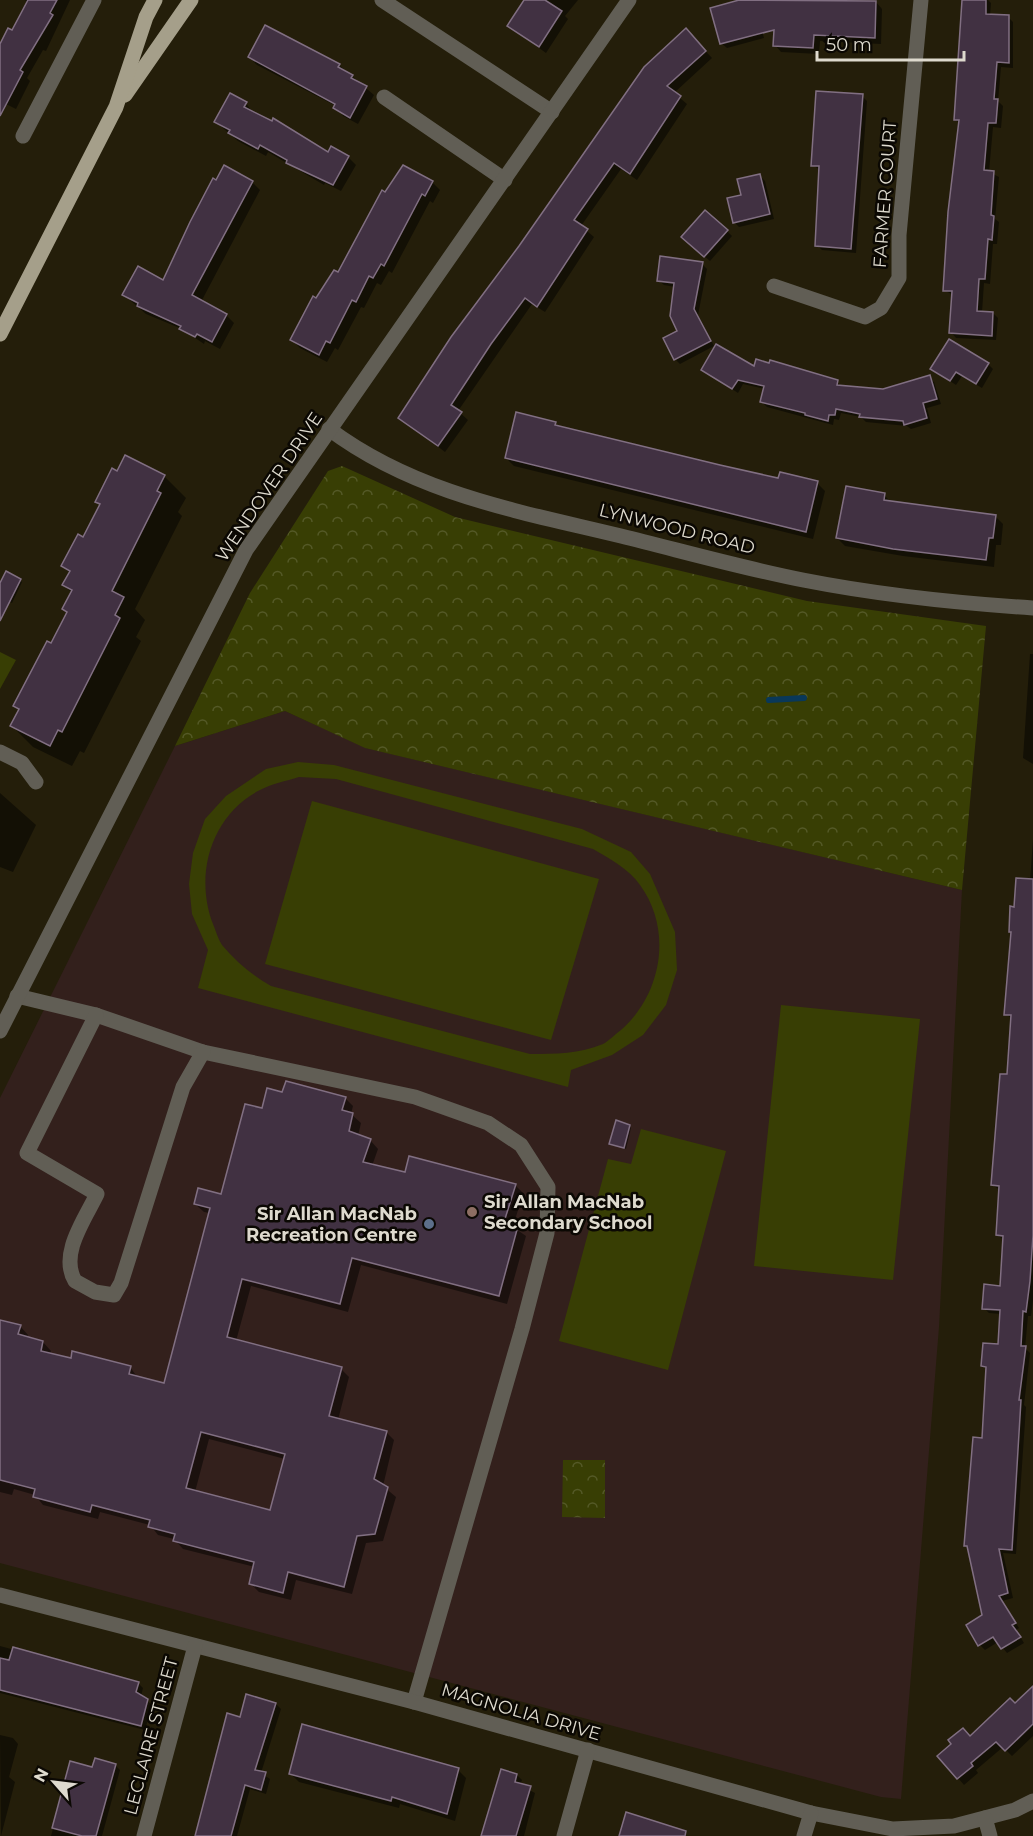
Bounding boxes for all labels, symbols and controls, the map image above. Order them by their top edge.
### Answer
scale bar [817,24,964,62]
text: 50 m [826,34,872,56]
street label: FARMER COURT [869,119,901,269]
street label: WENDOVER DRIVE [211,408,327,566]
street label: LYNWOOD ROAD [597,499,757,559]
place label: Sir Allan MacNab Secondary School [484,1191,652,1234]
place label: Sir Allan MacNab Recreation Centre [246,1203,417,1246]
marker: Sir Allan MacNab Secondary School [465,1205,479,1219]
marker: Sir Allan MacNab Recreation Centre [422,1217,436,1231]
street label: LECLAIRE STREET [119,1654,183,1817]
street label: MAGNOLIA DRIVE [439,1679,603,1745]
north arrow [24,1752,84,1812]
text: N [30,1765,53,1785]

